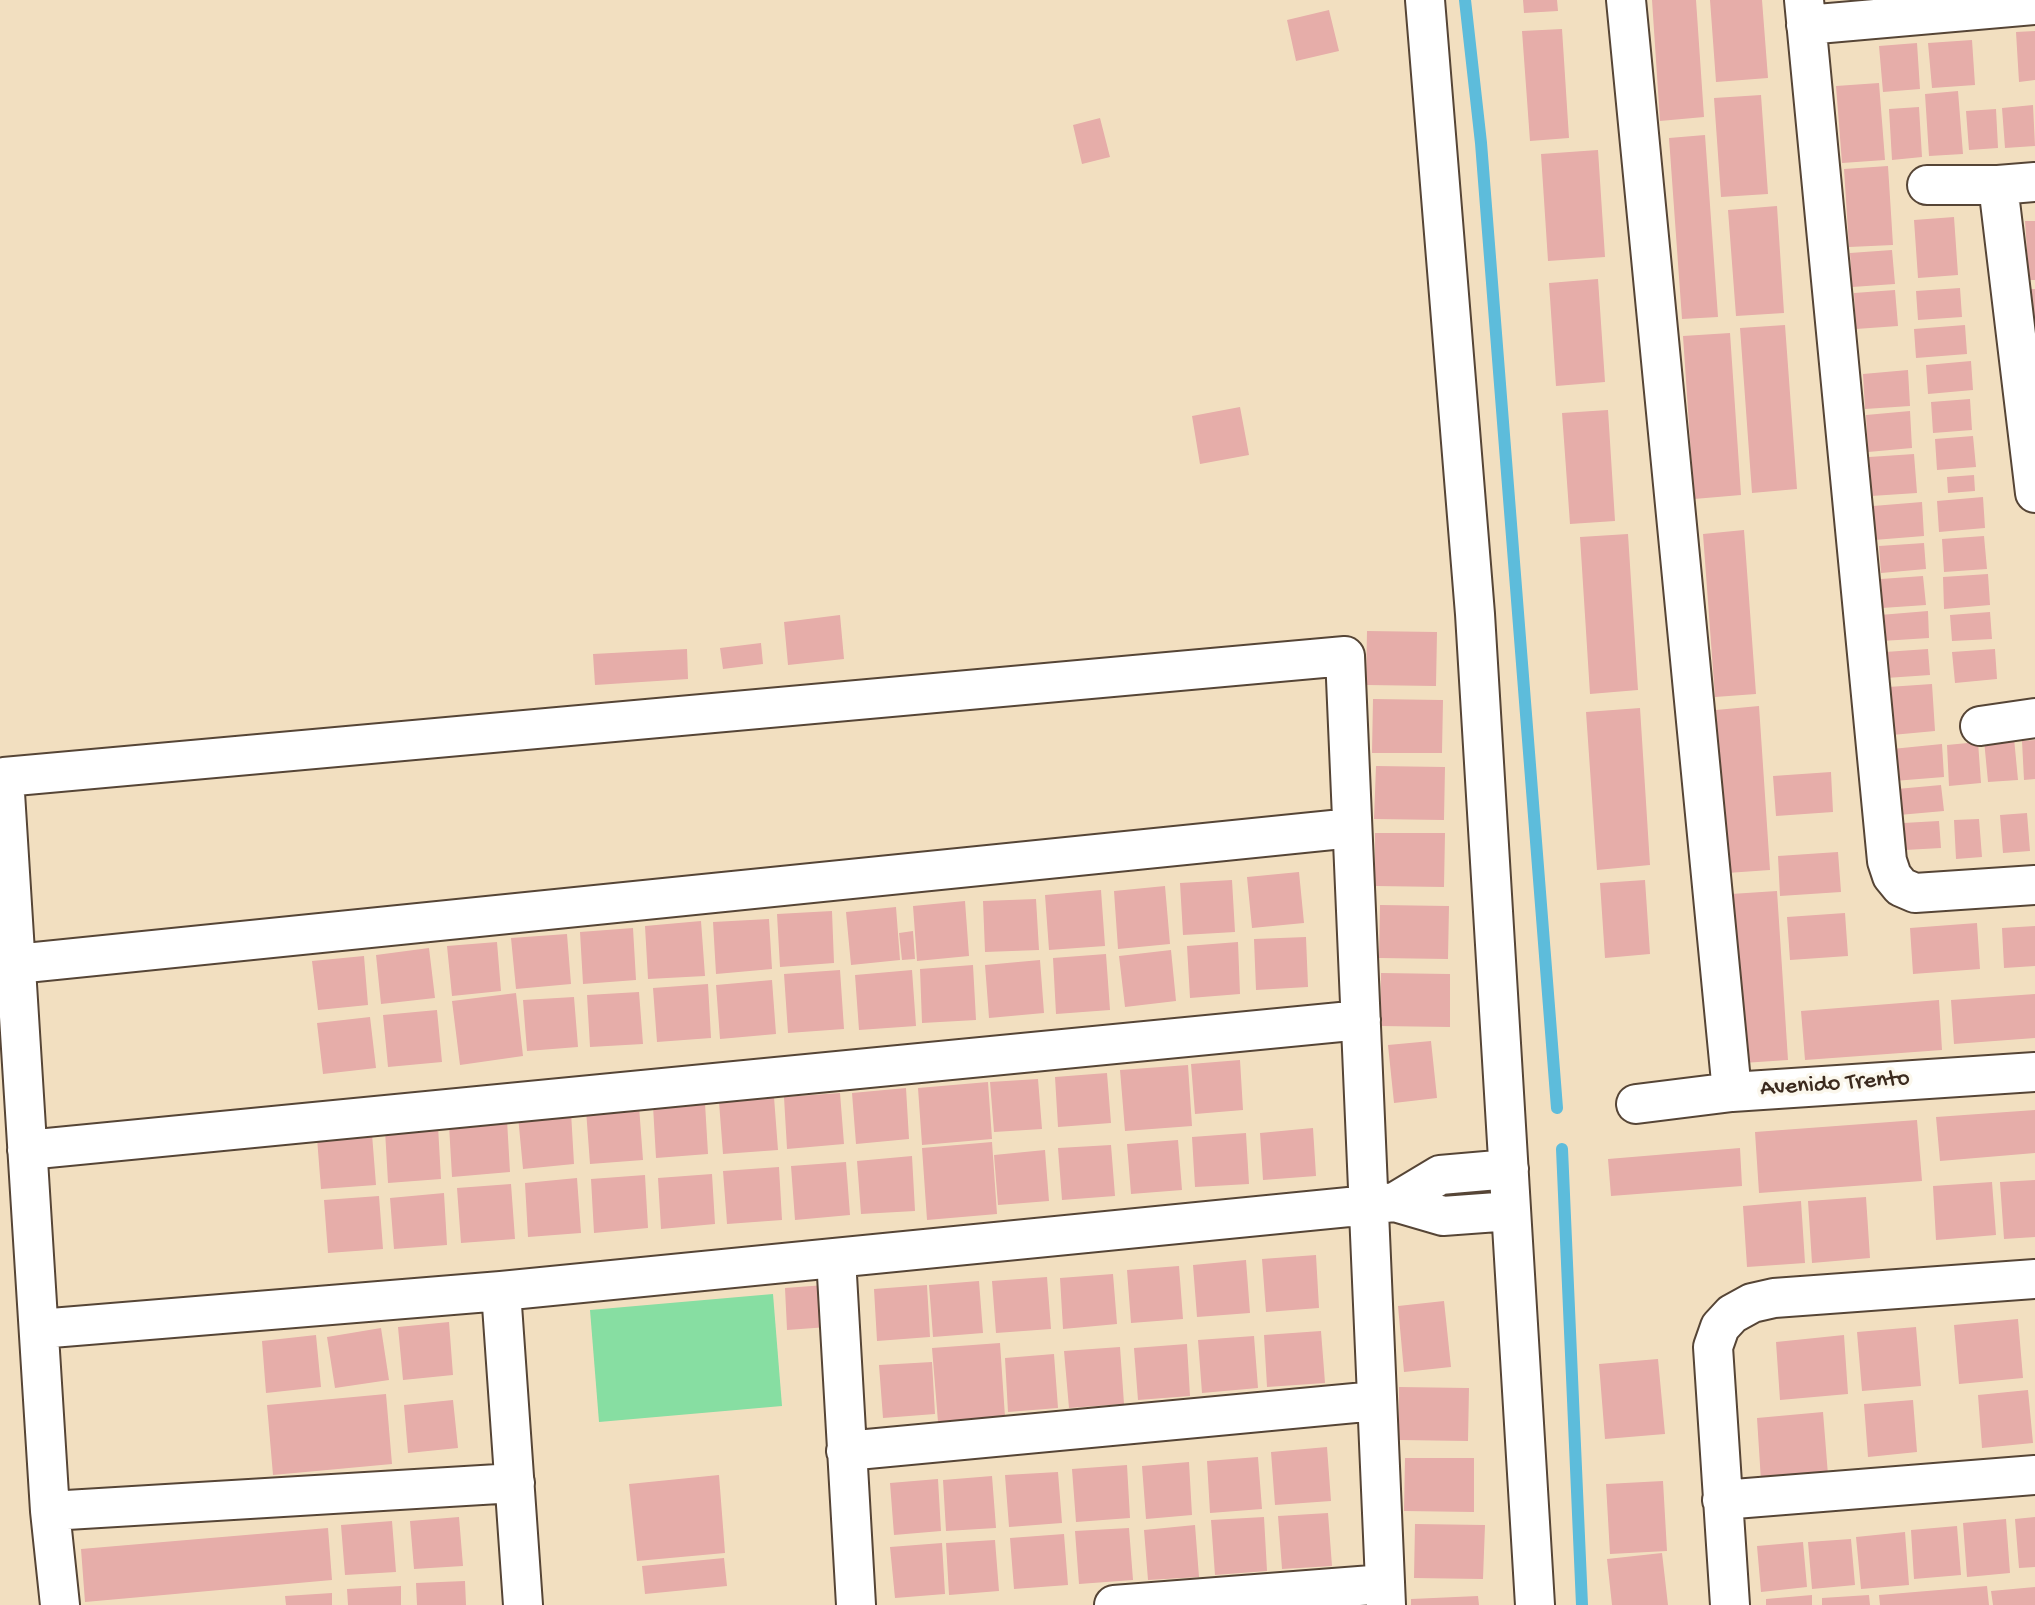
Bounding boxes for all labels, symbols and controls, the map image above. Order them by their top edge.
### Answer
street label: Avenido Trento [1759,1065,1911,1105]

